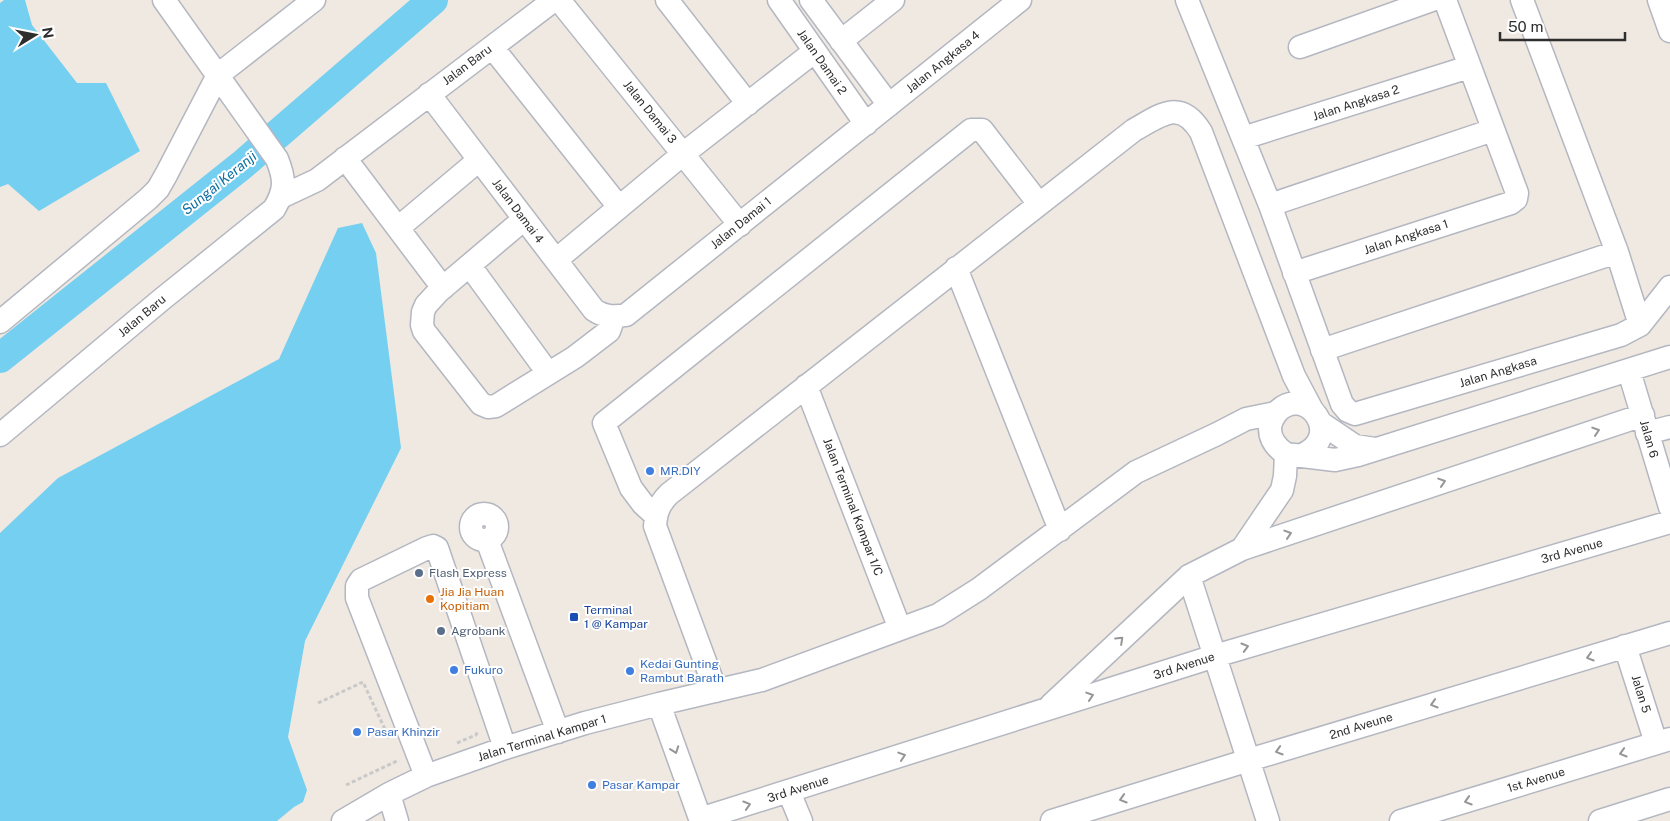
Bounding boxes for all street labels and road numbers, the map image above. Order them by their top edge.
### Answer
street label: Jalan Damai 2 [794,27,850,97]
street label: Jalan Angkasa 4 [903,28,983,96]
street label: Jalan Baru [440,42,494,88]
street label: Jalan Damai 3 [620,78,680,146]
street label: Jalan Angkasa 2 [1311,82,1401,124]
street label: Jalan Damai 4 [489,176,547,246]
street label: Jalan Damai 1 [708,194,774,252]
street label: Jalan Angkasa 1 [1362,217,1450,257]
street label: Jalan Baru [115,292,169,340]
street label: Jalan Angkasa [1458,354,1538,390]
street label: Jalan 6 [1637,418,1661,460]
street label: Jalan Terminal Kampar 1/C [820,436,886,578]
street label: 3rd Avenue [1540,535,1605,566]
street label: 3rd Avenue [1152,649,1217,682]
street label: Jalan 5 [1629,673,1653,715]
street label: 2nd Aveune [1328,710,1395,742]
street label: Jalan Terminal Kampar 1 [476,712,608,764]
street label: 1st Avenue [1505,765,1567,795]
street label: 3rd Avenue [766,772,831,805]

